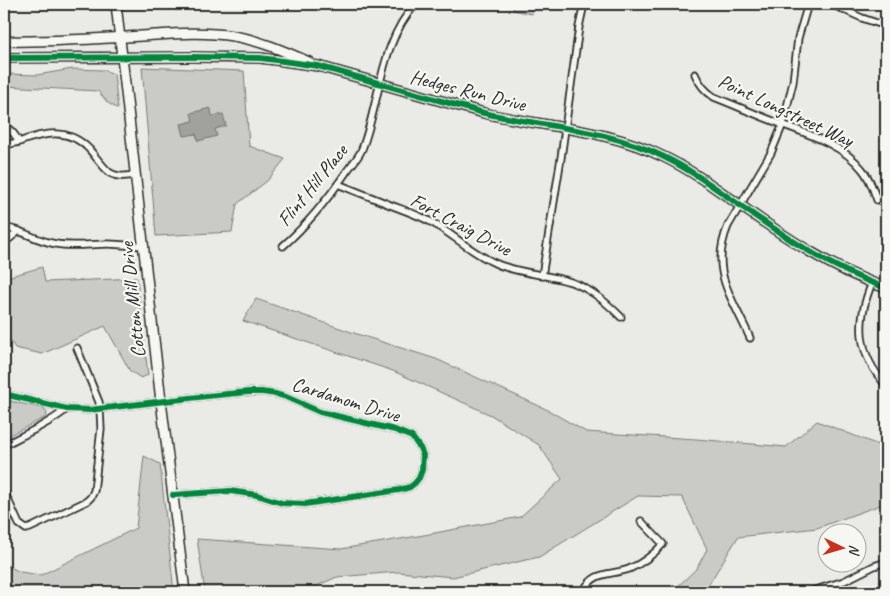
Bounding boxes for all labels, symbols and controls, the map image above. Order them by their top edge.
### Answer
street label: Hedges Run Drive [408,64,530,117]
street label: Point Longstreet Way [714,68,859,154]
street label: Flint Hill Place [272,138,354,231]
street label: Fort Craig Drive [406,187,517,262]
street label: Cotton Mill Drive [114,239,151,359]
street label: Cardamom Drive [289,371,404,428]
north arrow [818,524,868,574]
text: N [845,544,863,556]

